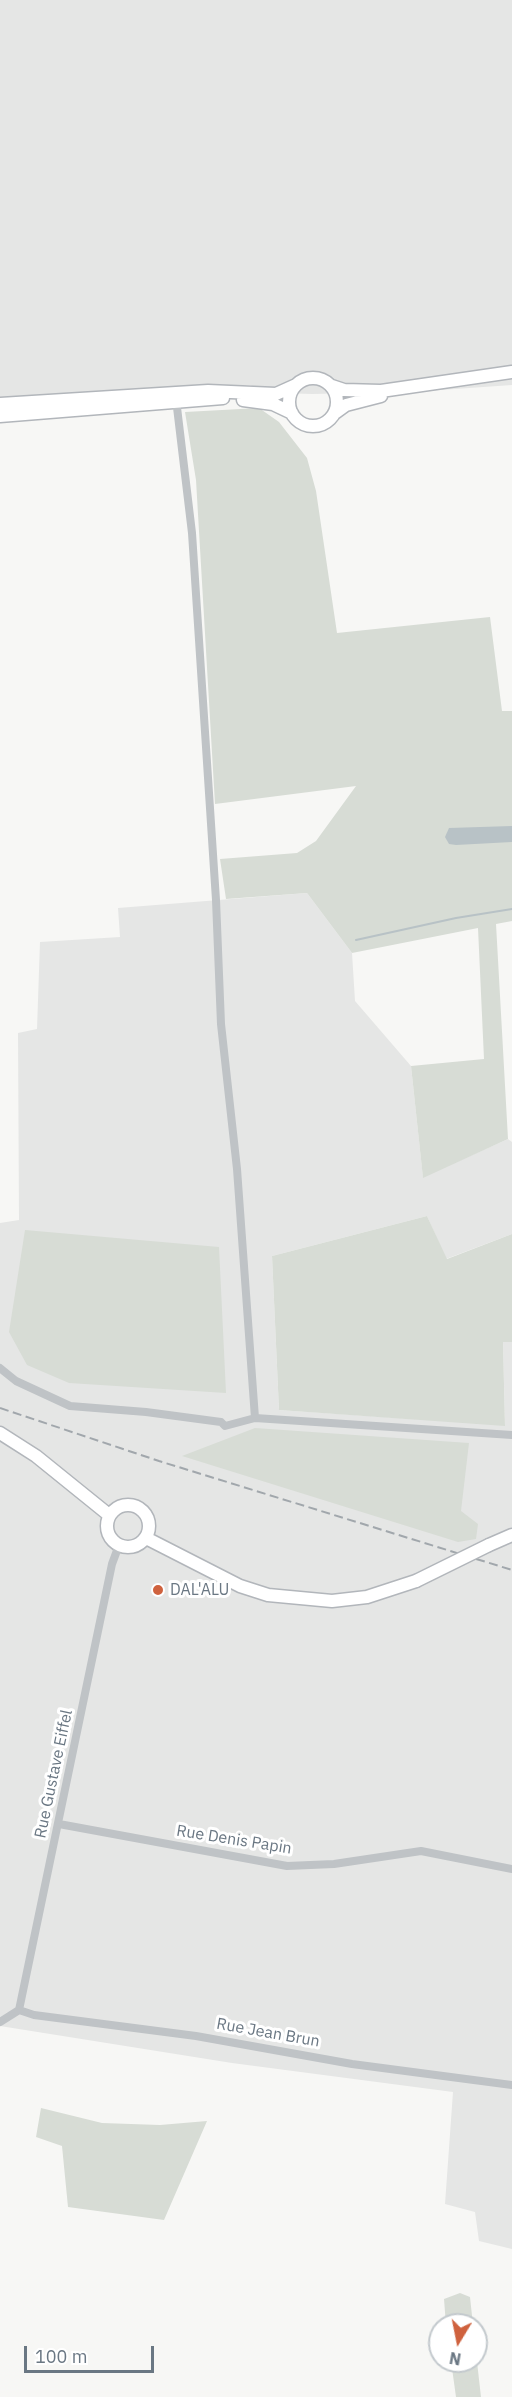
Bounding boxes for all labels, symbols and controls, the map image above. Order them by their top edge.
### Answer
place label: DAL'ALU [170,1580,229,1600]
marker: DAL'ALU [151,1583,165,1597]
street label: Rue Gustave Eiffel [31,1708,77,1840]
street label: Rue Denis Papin [175,1821,293,1859]
street label: Rue Jean Brun [215,2014,321,2052]
north arrow [428,2313,488,2373]
scale bar [27,2334,158,2372]
text: 100 m [35,2345,87,2368]
text: N [448,2348,463,2370]

